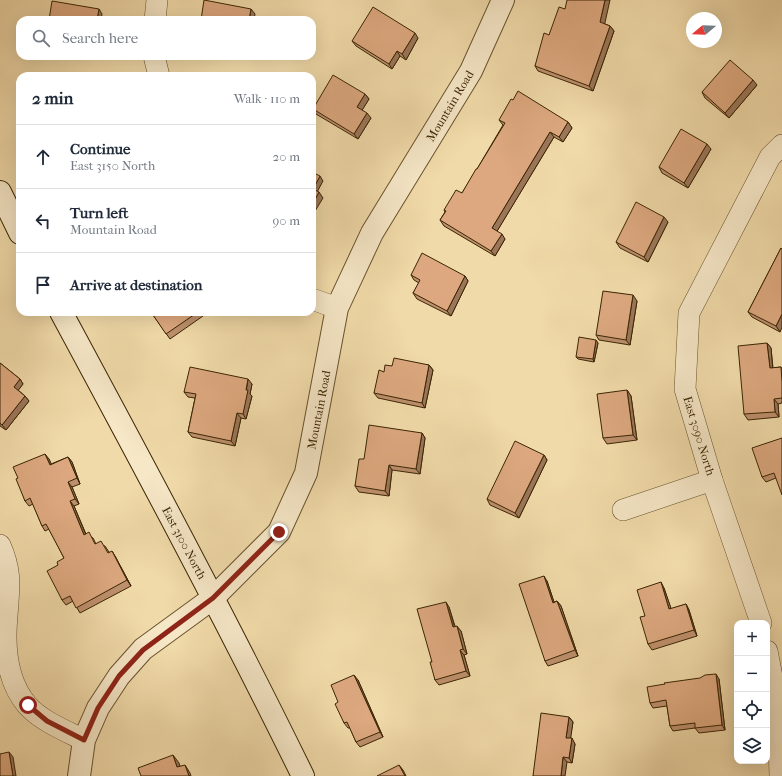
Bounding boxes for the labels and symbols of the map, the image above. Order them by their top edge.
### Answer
north arrow [686,12,722,48]
street label: Mountain Road [423,68,477,144]
street label: Mountain Road [304,369,334,451]
street label: East 3090 North [680,395,718,478]
street label: East 3100 North [159,504,209,582]
route end [270,523,288,541]
route start [19,696,37,714]

